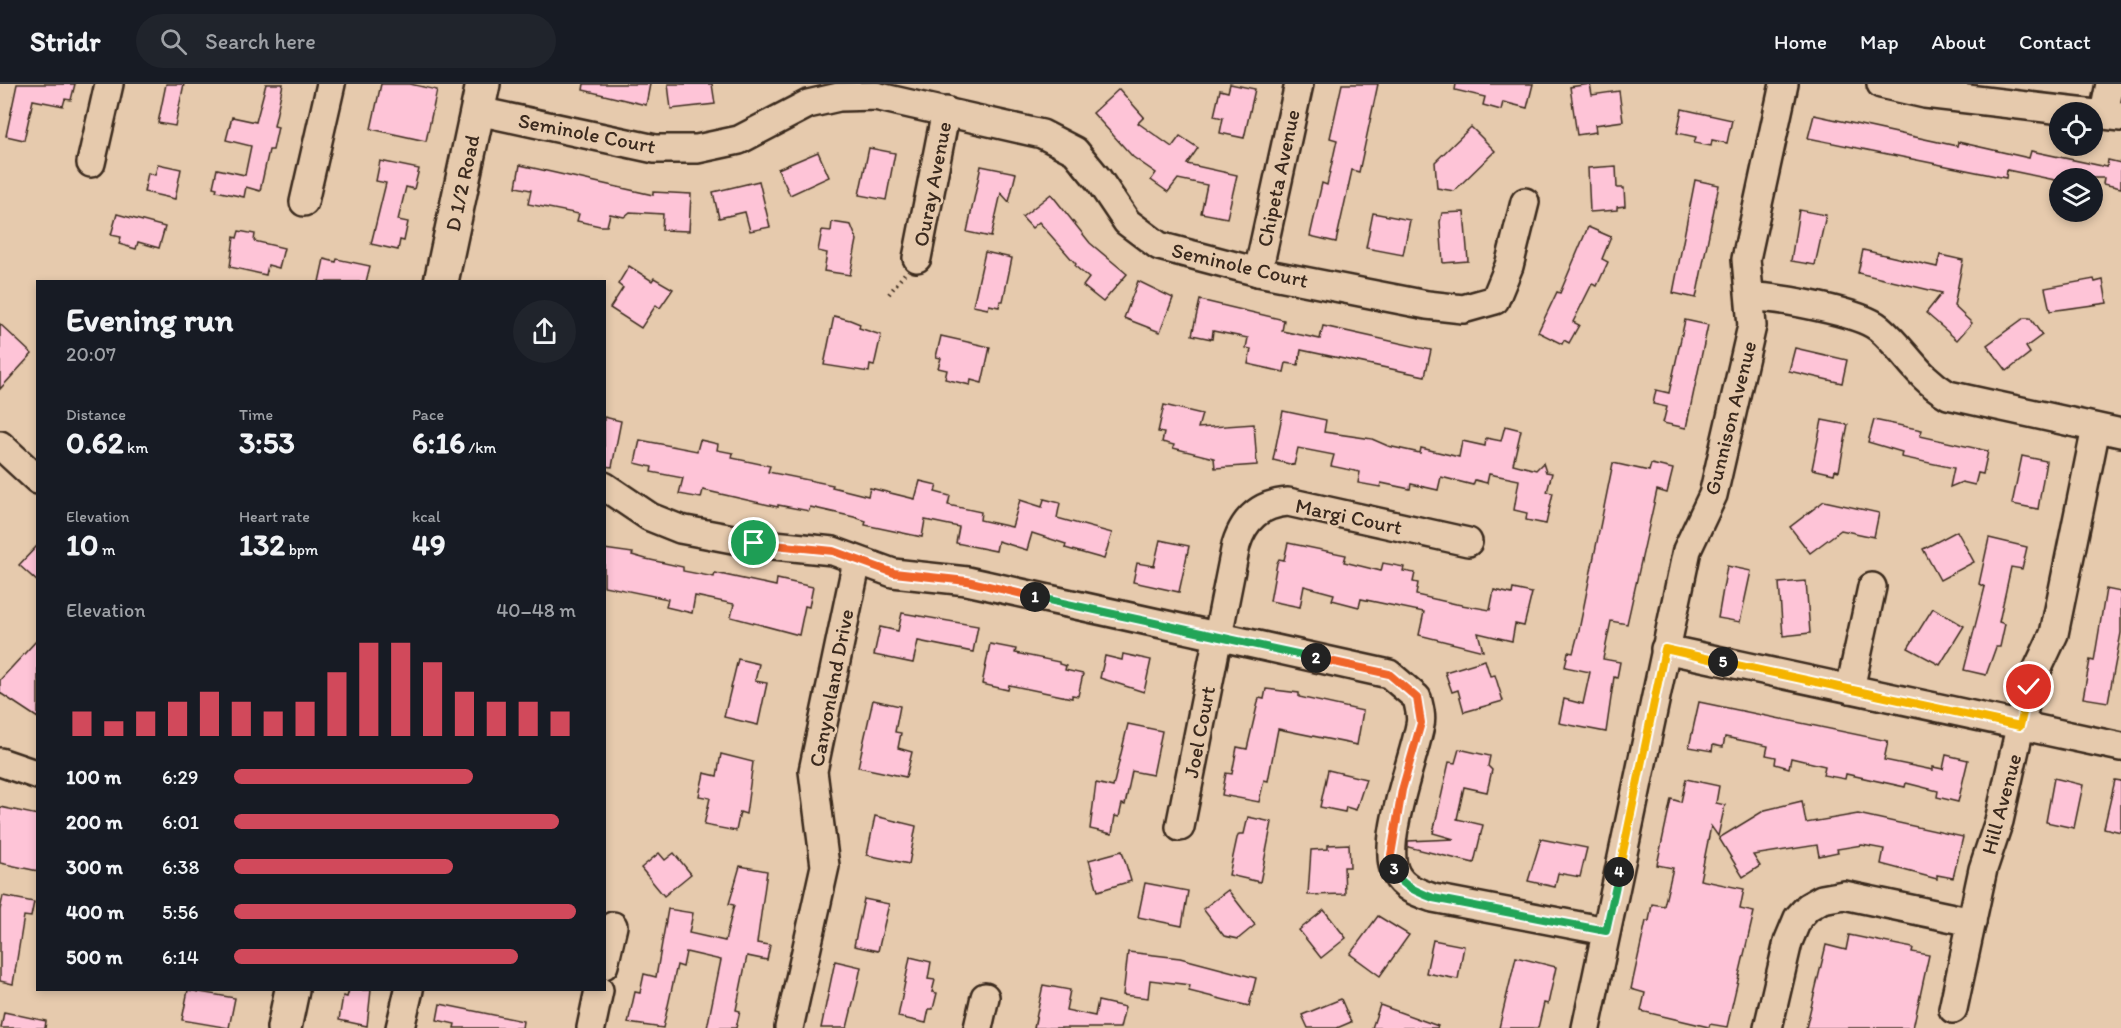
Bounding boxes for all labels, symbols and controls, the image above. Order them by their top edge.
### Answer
search box [136,14,556,68]
text: Stridr [30,24,100,58]
icon: search [157,25,190,58]
text: Search here [205,28,316,55]
text: Home [1774,29,1827,54]
text: Map [1860,29,1899,54]
text: About [1932,29,1986,54]
text: Contact [2019,29,2091,54]
map controls [2049,102,2103,222]
button: locate [2049,102,2103,156]
street label: Seminole Court [516,107,658,159]
street label: Chipeta Avenue [1251,107,1305,249]
street label: Ouray Avenue [908,119,956,249]
street label: D 1/2 Road [440,132,485,234]
button: layers [2049,168,2103,222]
street label: Seminole Court [1169,237,1311,293]
text: Evening run [66,300,233,339]
button: share [513,300,576,363]
street label: Gunnison Avenue [1699,338,1761,498]
text: 20:07 [66,342,116,366]
text: Distance [66,405,126,424]
text: Time [239,405,273,424]
text: Pace [412,405,444,424]
text: 0.62 [66,424,124,461]
text: 3:53 [239,424,295,461]
text: 6:16 [412,424,465,461]
text: km [124,438,148,457]
text: /km [465,438,497,457]
street label: Margi Court [1293,492,1405,540]
text: Elevation [66,507,130,526]
text: Heart rate [239,507,310,526]
text: kcal [412,507,440,526]
pin [728,517,779,568]
text: 10 [66,526,98,563]
text: 132 [239,526,285,563]
text: 49 [412,526,446,563]
icon: arrive [737,526,770,559]
text: m [98,540,115,559]
text: bpm [285,540,318,559]
pin: 1 [1020,582,1050,612]
text: 1 [1031,587,1039,606]
text: Elevation [66,598,145,622]
text: 40–48 m [496,598,576,622]
street label: Canyonland Drive [803,607,859,769]
pin: 2 [1301,643,1331,673]
pin: 5 [1708,647,1738,677]
text: 2 [1312,648,1320,667]
text: 5 [1719,652,1727,671]
pin [2003,661,2054,712]
icon: check [2012,670,2045,703]
street label: Joel Court [1178,684,1220,780]
street label: Hill Avenue [1976,751,2026,857]
text: 100 m [66,765,121,789]
text: 6:29 [162,765,198,789]
text: 200 m [66,810,122,834]
text: 6:01 [162,810,199,834]
pin: 3 [1379,854,1409,884]
text: 300 m [66,855,123,879]
text: 6:38 [162,855,199,879]
pin: 4 [1604,857,1634,887]
text: 3 [1390,859,1398,878]
text: 4 [1614,862,1624,881]
text: 400 m [66,900,124,924]
text: 5:56 [162,900,198,924]
text: 500 m [66,945,122,969]
text: 6:14 [162,945,199,969]

